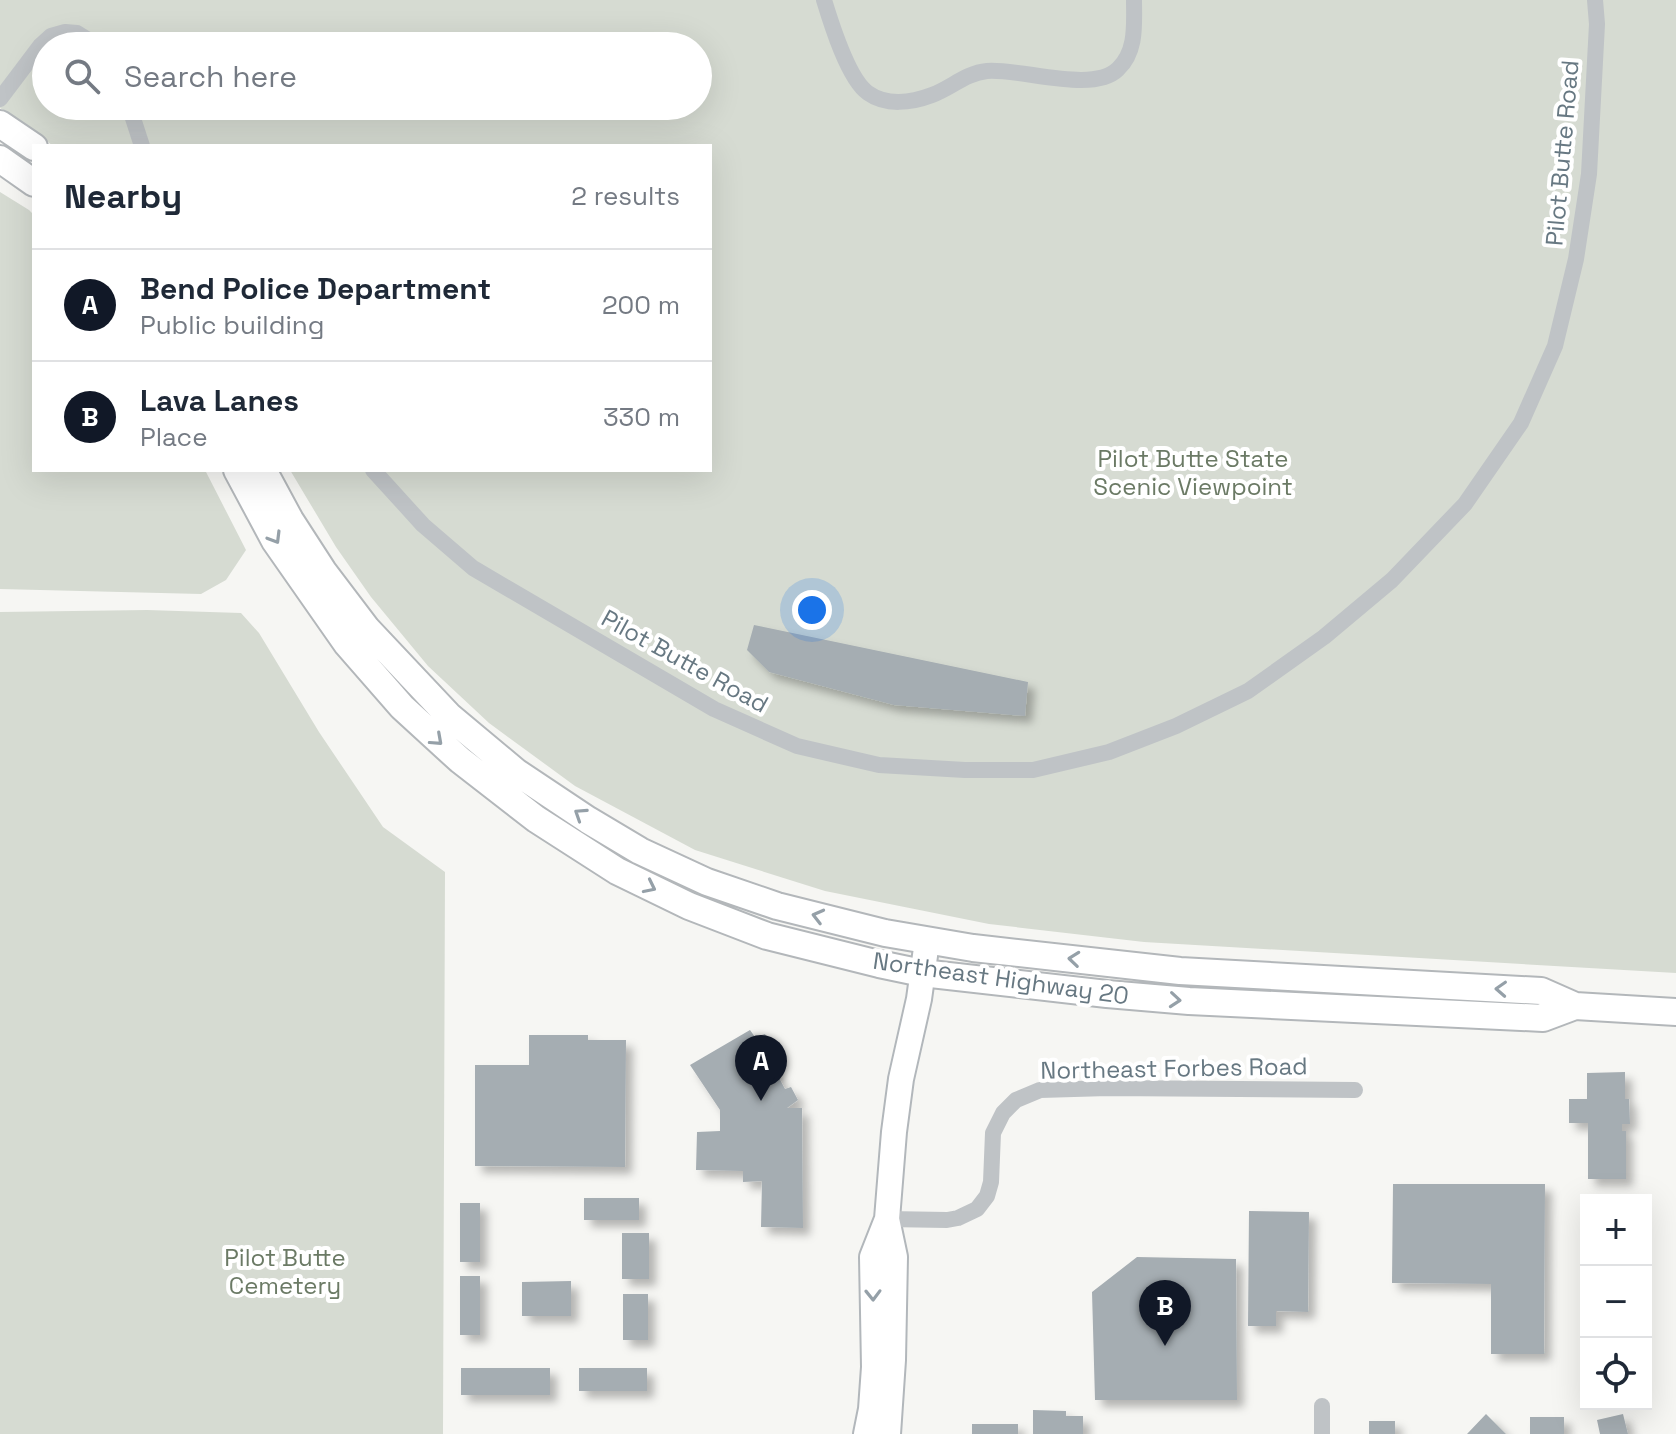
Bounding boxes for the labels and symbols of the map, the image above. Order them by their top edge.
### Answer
street label: Pilot Butte Road [1538,59,1586,247]
park label: Pilot Butte State Scenic Viewpoint [1093,443,1293,502]
one-way arrow [265,529,280,544]
your location [792,590,832,630]
street label: Pilot Butte Road [596,602,774,720]
one-way arrow [428,730,443,744]
one-way arrow [574,809,589,824]
one-way arrow [642,877,657,893]
one-way arrow [811,909,825,926]
street label: Northeast Highway 20 [871,945,1131,1011]
one-way arrow [1067,951,1080,968]
one-way arrow [1494,981,1507,998]
one-way arrow [1169,991,1182,1008]
pin: A [735,1035,787,1101]
street label: Northeast Forbes Road [1040,1050,1308,1086]
park label: Pilot Butte Cemetery [224,1242,346,1301]
pin: B [1139,1280,1191,1346]
one-way arrow [864,1289,882,1302]

